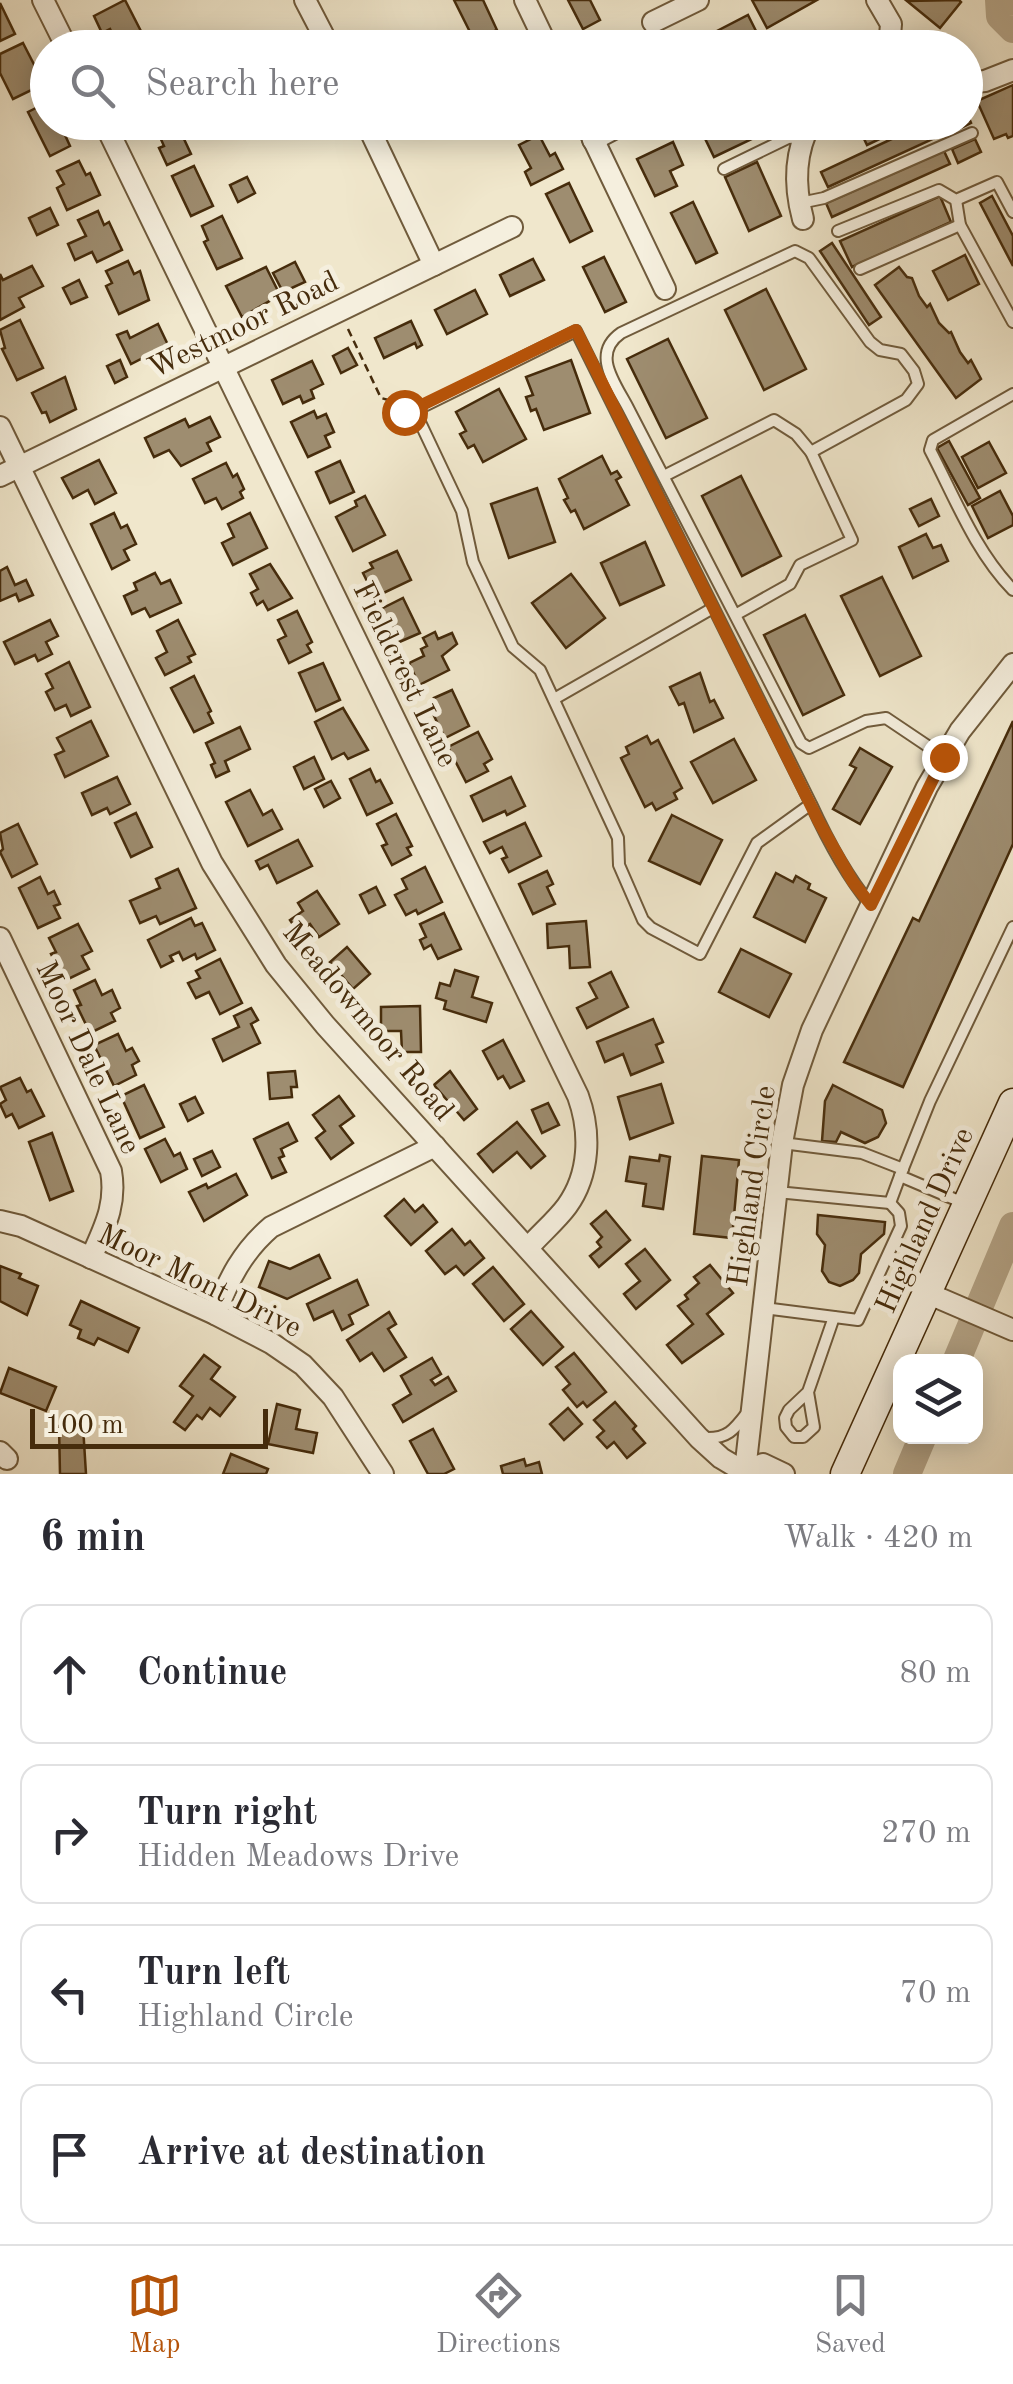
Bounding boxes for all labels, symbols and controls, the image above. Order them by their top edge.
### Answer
search box [30,30,983,140]
icon: search [65,58,120,113]
text: Search here [145,66,340,104]
street label: Westmoor Road [144,267,344,385]
route start [382,390,428,436]
street label: Fieldcrest Lane [346,578,462,772]
route end [922,735,968,781]
street label: Meadowmoor Road [276,918,459,1127]
street label: Moor Dale Lane [29,957,145,1159]
street label: Highland Circle [724,1084,782,1289]
street label: Highland Drive [872,1124,980,1318]
street label: Moor Mont Drive [92,1219,306,1344]
map controls [893,1354,983,1444]
button: layers [893,1354,983,1444]
scale bar [30,1404,268,1448]
text: 100 m [45,1412,124,1440]
text: 6 min [40,1518,146,1560]
text: Walk · 420 m [783,1523,973,1555]
icon: ahead [42,1647,97,1702]
text: Continue [137,1655,287,1693]
text: 80 m [900,1658,971,1690]
text: Turn right [137,1795,317,1833]
icon: right [42,1807,97,1862]
text: 270 m [881,1818,971,1850]
text: Hidden Meadows Drive [137,1842,459,1874]
text: Turn left [137,1955,290,1993]
icon: left [42,1967,97,2022]
text: 70 m [900,1978,971,2010]
text: Highland Circle [137,2002,353,2034]
icon: arrive [42,2127,97,2182]
text: Arrive at destination [137,2135,486,2173]
tab: Map [127,2268,182,2363]
tab: Directions [436,2268,561,2363]
tab: Saved [815,2268,886,2363]

